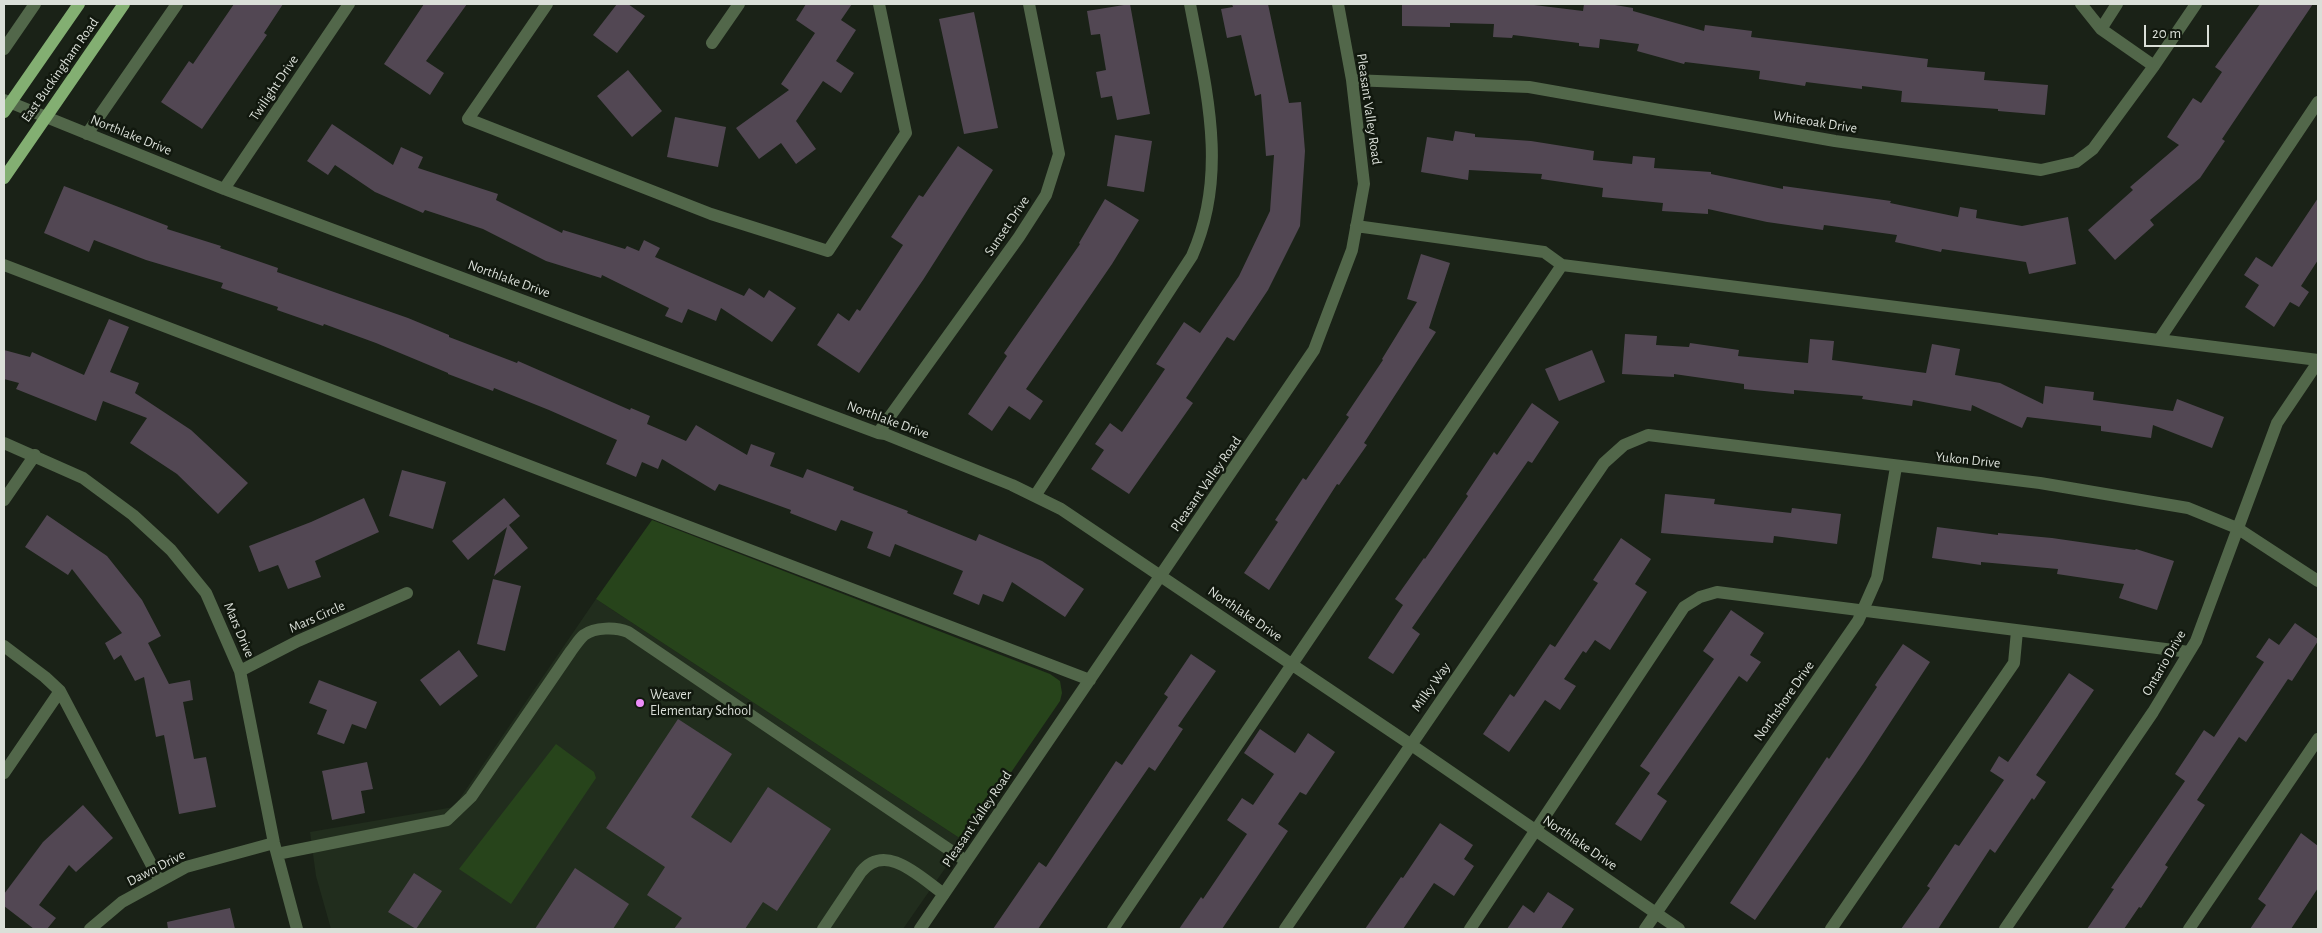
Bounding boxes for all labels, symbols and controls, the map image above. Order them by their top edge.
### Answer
street label: East Buckingham Road [18,15,102,125]
scale bar [2147,15,2212,47]
text: 20 m [2152,26,2181,41]
street label: Twilight Drive [246,52,302,124]
street label: Pleasant Valley Road [1353,52,1385,166]
street label: Whiteoak Drive [1772,107,1858,137]
street label: Northlake Drive [88,111,174,159]
street label: Sunset Drive [981,193,1033,259]
street label: Northlake Drive [466,256,552,302]
street label: Northlake Drive [845,397,931,443]
street label: Pleasant Valley Road [1167,433,1245,535]
street label: Yukon Drive [1935,448,2001,472]
street label: Northlake Drive [1205,583,1285,645]
street label: Mars Circle [286,597,348,637]
street label: Mars Drive [220,600,258,660]
street label: Ontario Drive [2138,627,2190,699]
street label: Northshore Drive [1750,658,1818,744]
street label: Milky Way [1408,659,1454,715]
place label: Weaver Elementary School [650,687,751,720]
marker: Weaver Elementary School [634,697,646,709]
street label: Pleasant Valley Road [939,768,1015,870]
street label: Northlake Drive [1540,812,1620,874]
street label: Dawn Drive [124,846,188,890]

